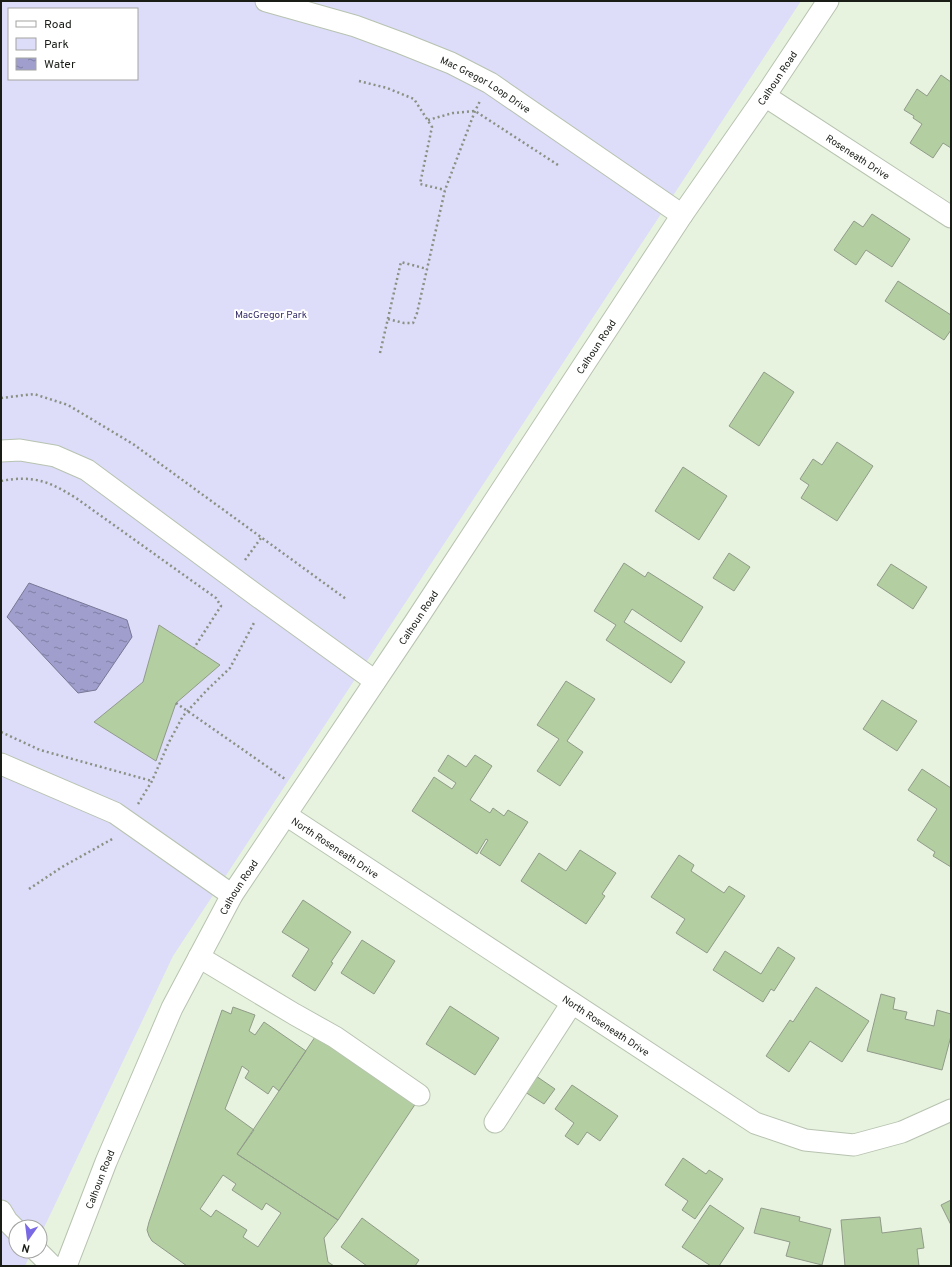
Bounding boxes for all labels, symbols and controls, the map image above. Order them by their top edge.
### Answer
legend [8,8,138,80]
text: Road [44,17,72,33]
text: Park [44,37,69,53]
street label: Calhoun Road [755,49,801,109]
street label: Mac Gregor Loop Drive [438,54,533,117]
text: Water [44,57,76,73]
street label: Roseneath Drive [823,132,892,183]
park label: MacGregor Park [235,309,307,322]
street label: Calhoun Road [574,318,620,377]
street label: Calhoun Road [396,589,442,648]
street label: North Roseneath Drive [288,815,381,882]
street label: Calhoun Road [218,858,262,918]
street label: North Roseneath Drive [559,993,651,1060]
street label: Calhoun Road [83,1148,118,1211]
north arrow [8,1219,48,1259]
text: N [20,1240,31,1255]

